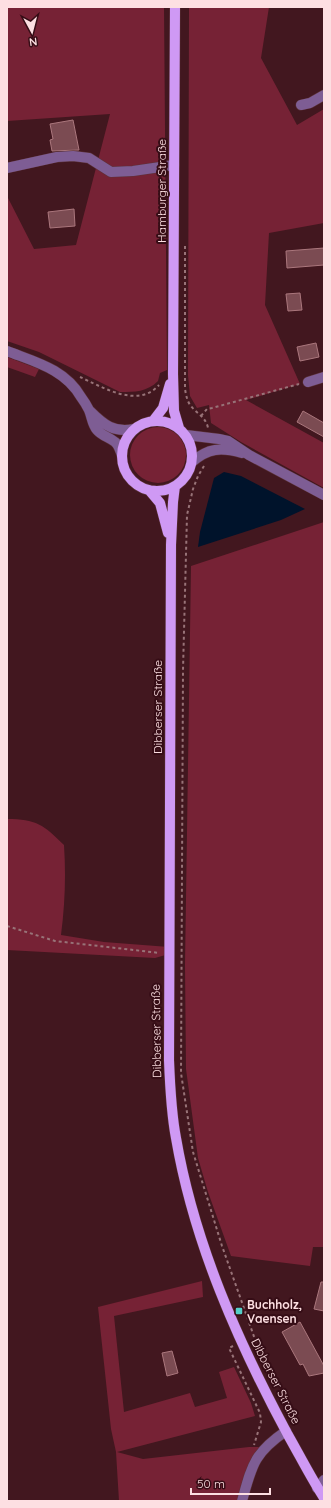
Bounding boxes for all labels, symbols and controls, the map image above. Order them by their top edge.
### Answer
north arrow [12,12,52,52]
text: N [28,34,38,49]
street label: Hamburger Straße [154,139,169,243]
street label: Dibberser Straße [150,660,165,754]
street label: Dibberser Straße [148,984,164,1078]
place label: Buchholz, Vaensen [247,1297,302,1326]
marker: Buchholz, Vaensen [234,1306,244,1316]
street label: Dibberser Straße [248,1336,304,1427]
scale bar [191,1470,270,1496]
text: 50 m [197,1476,225,1491]

